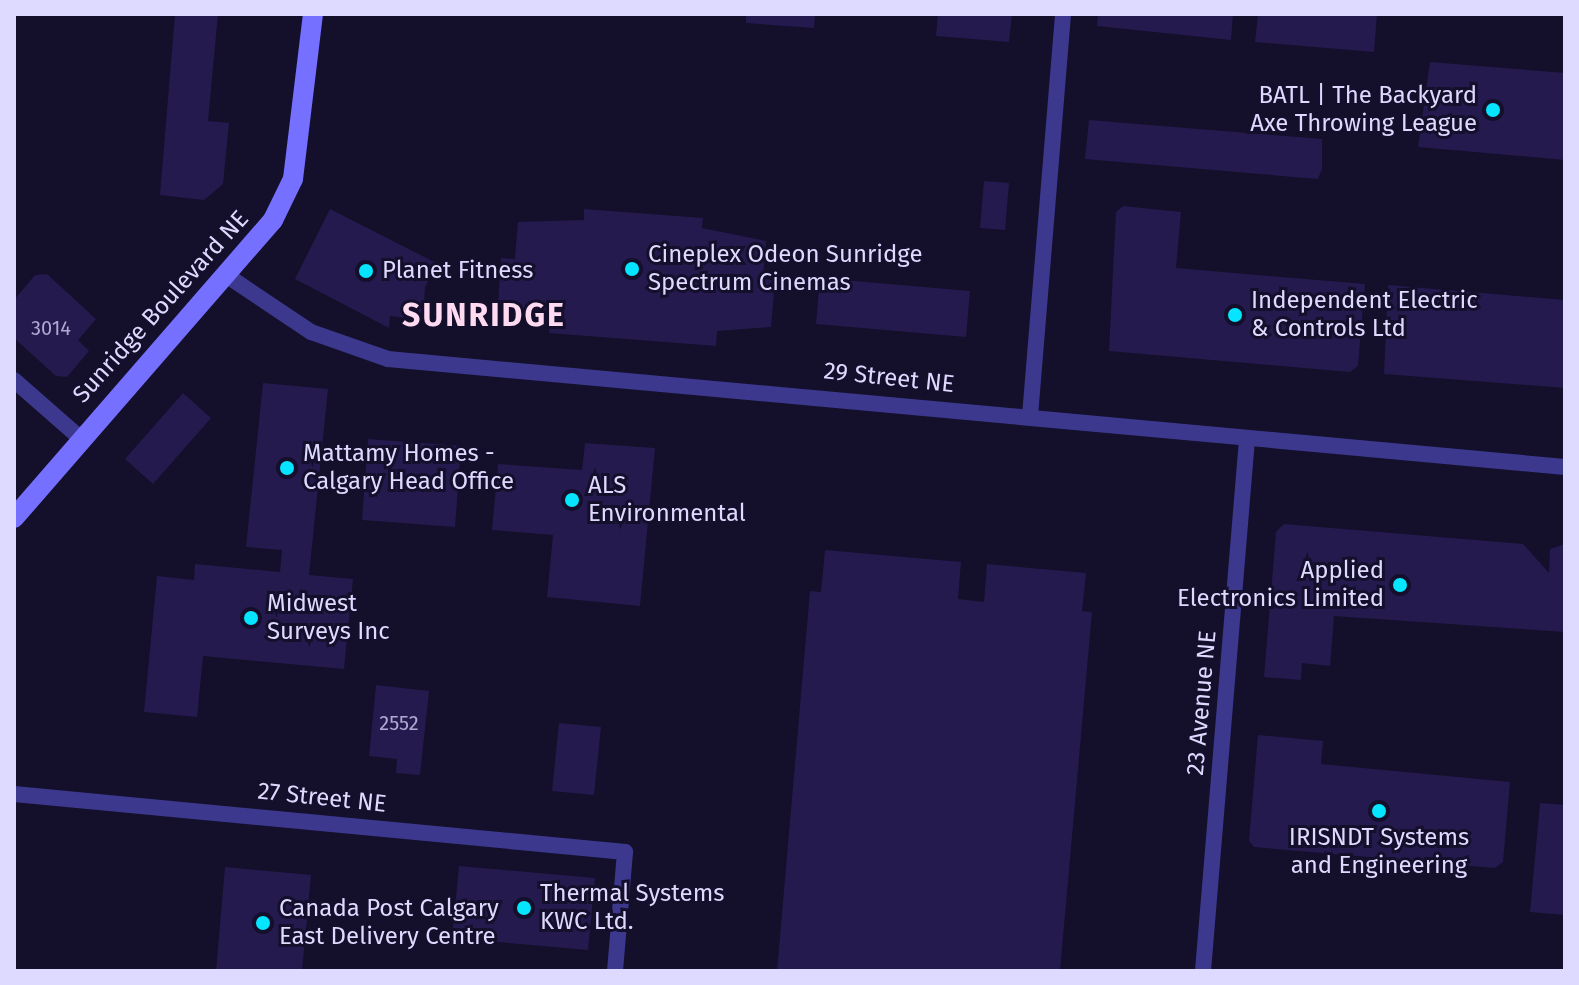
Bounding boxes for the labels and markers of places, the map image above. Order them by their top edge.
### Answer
place label: BATL | The Backyard Axe Throwing League [1250,82,1477,138]
marker: BATL | The Backyard Axe Throwing League [1484,101,1502,119]
place label: Cineplex Odeon Sunridge Spectrum Cinemas [648,241,923,297]
place label: Planet Fitness [382,257,534,285]
marker: Cineplex Odeon Sunridge Spectrum Cinemas [623,260,641,278]
marker: Planet Fitness [357,262,375,280]
place label: Independent Electric & Controls Ltd [1251,287,1478,343]
marker: Independent Electric & Controls Ltd [1226,306,1244,324]
place label: Mattamy Homes - Calgary Head Office [303,440,514,496]
marker: Mattamy Homes - Calgary Head Office [278,459,296,477]
place label: ALS Environmental [588,472,746,528]
marker: ALS Environmental [563,491,581,509]
place label: Applied Electronics Limited [1177,557,1384,613]
marker: Applied Electronics Limited [1391,576,1409,594]
place label: Midwest Surveys Inc [267,590,390,646]
marker: Midwest Surveys Inc [242,609,260,627]
marker: IRISNDT Systems and Engineering [1370,802,1388,820]
place label: IRISNDT Systems and Engineering [1289,824,1469,880]
place label: Thermal Systems KWC Ltd. [540,880,724,936]
place label: Canada Post Calgary East Delivery Centre [279,895,499,951]
marker: Thermal Systems KWC Ltd. [515,899,533,917]
marker: Canada Post Calgary East Delivery Centre [254,914,272,932]

